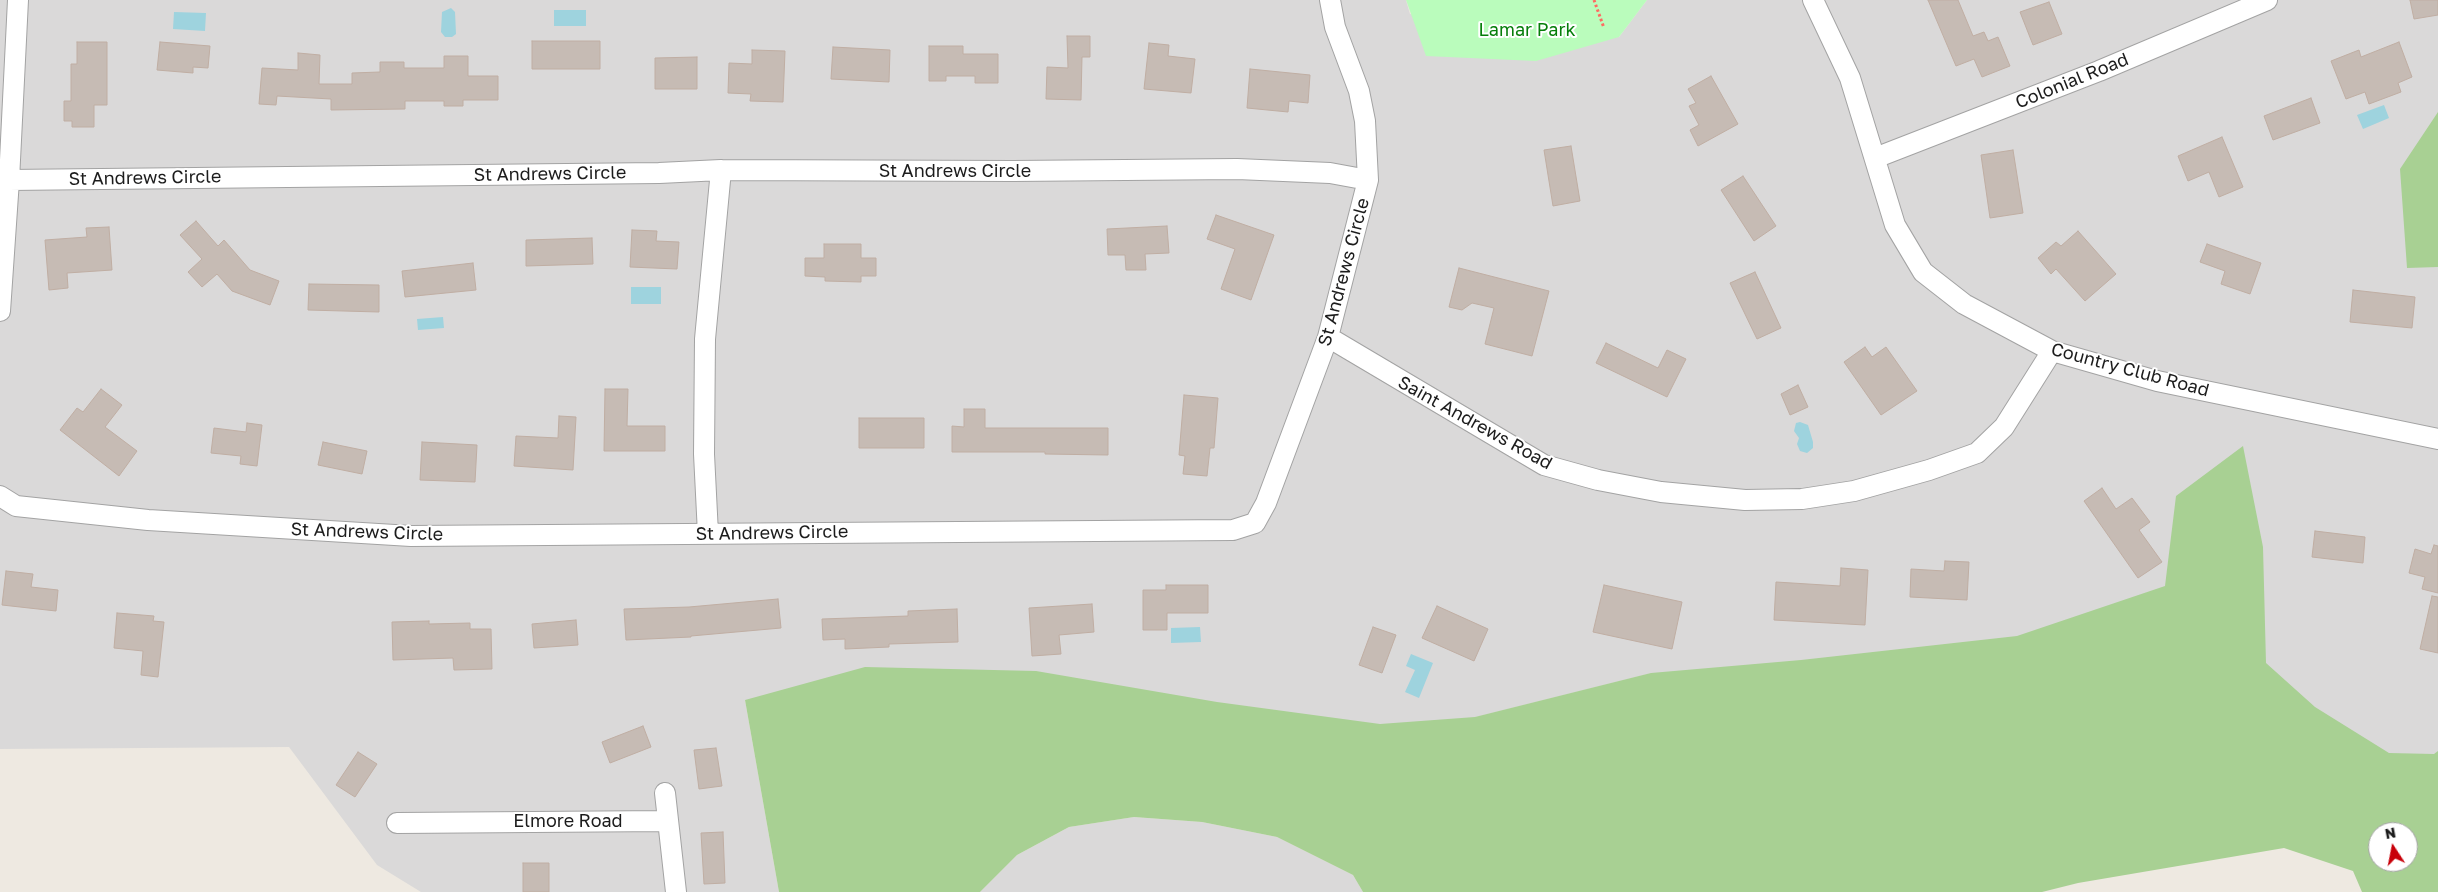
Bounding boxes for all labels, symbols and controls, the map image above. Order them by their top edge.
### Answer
park label: Lamar Park [1478,19,1576,41]
street label: Colonial Road [2012,49,2132,113]
street label: St Andrews Circle [879,160,1031,182]
street label: St Andrews Circle [474,162,626,186]
street label: St Andrews Circle [69,166,221,190]
street label: St Andrews Circle [1314,196,1374,348]
street label: Country Club Road [2049,339,2211,401]
street label: Saint Andrews Road [1394,372,1556,474]
street label: St Andrews Circle [290,519,444,545]
street label: St Andrews Circle [696,521,848,545]
street label: Elmore Road [513,810,623,832]
north arrow [2368,822,2418,872]
text: N [2383,823,2397,842]

